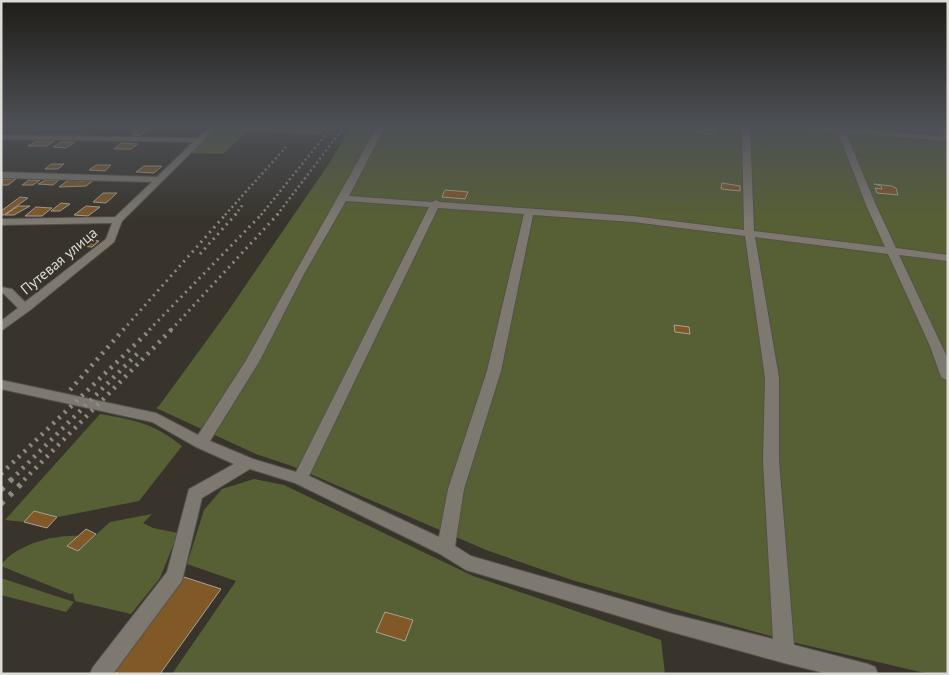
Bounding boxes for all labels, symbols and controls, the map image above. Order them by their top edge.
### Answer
street label: Путевая улица [16,223,101,298]

